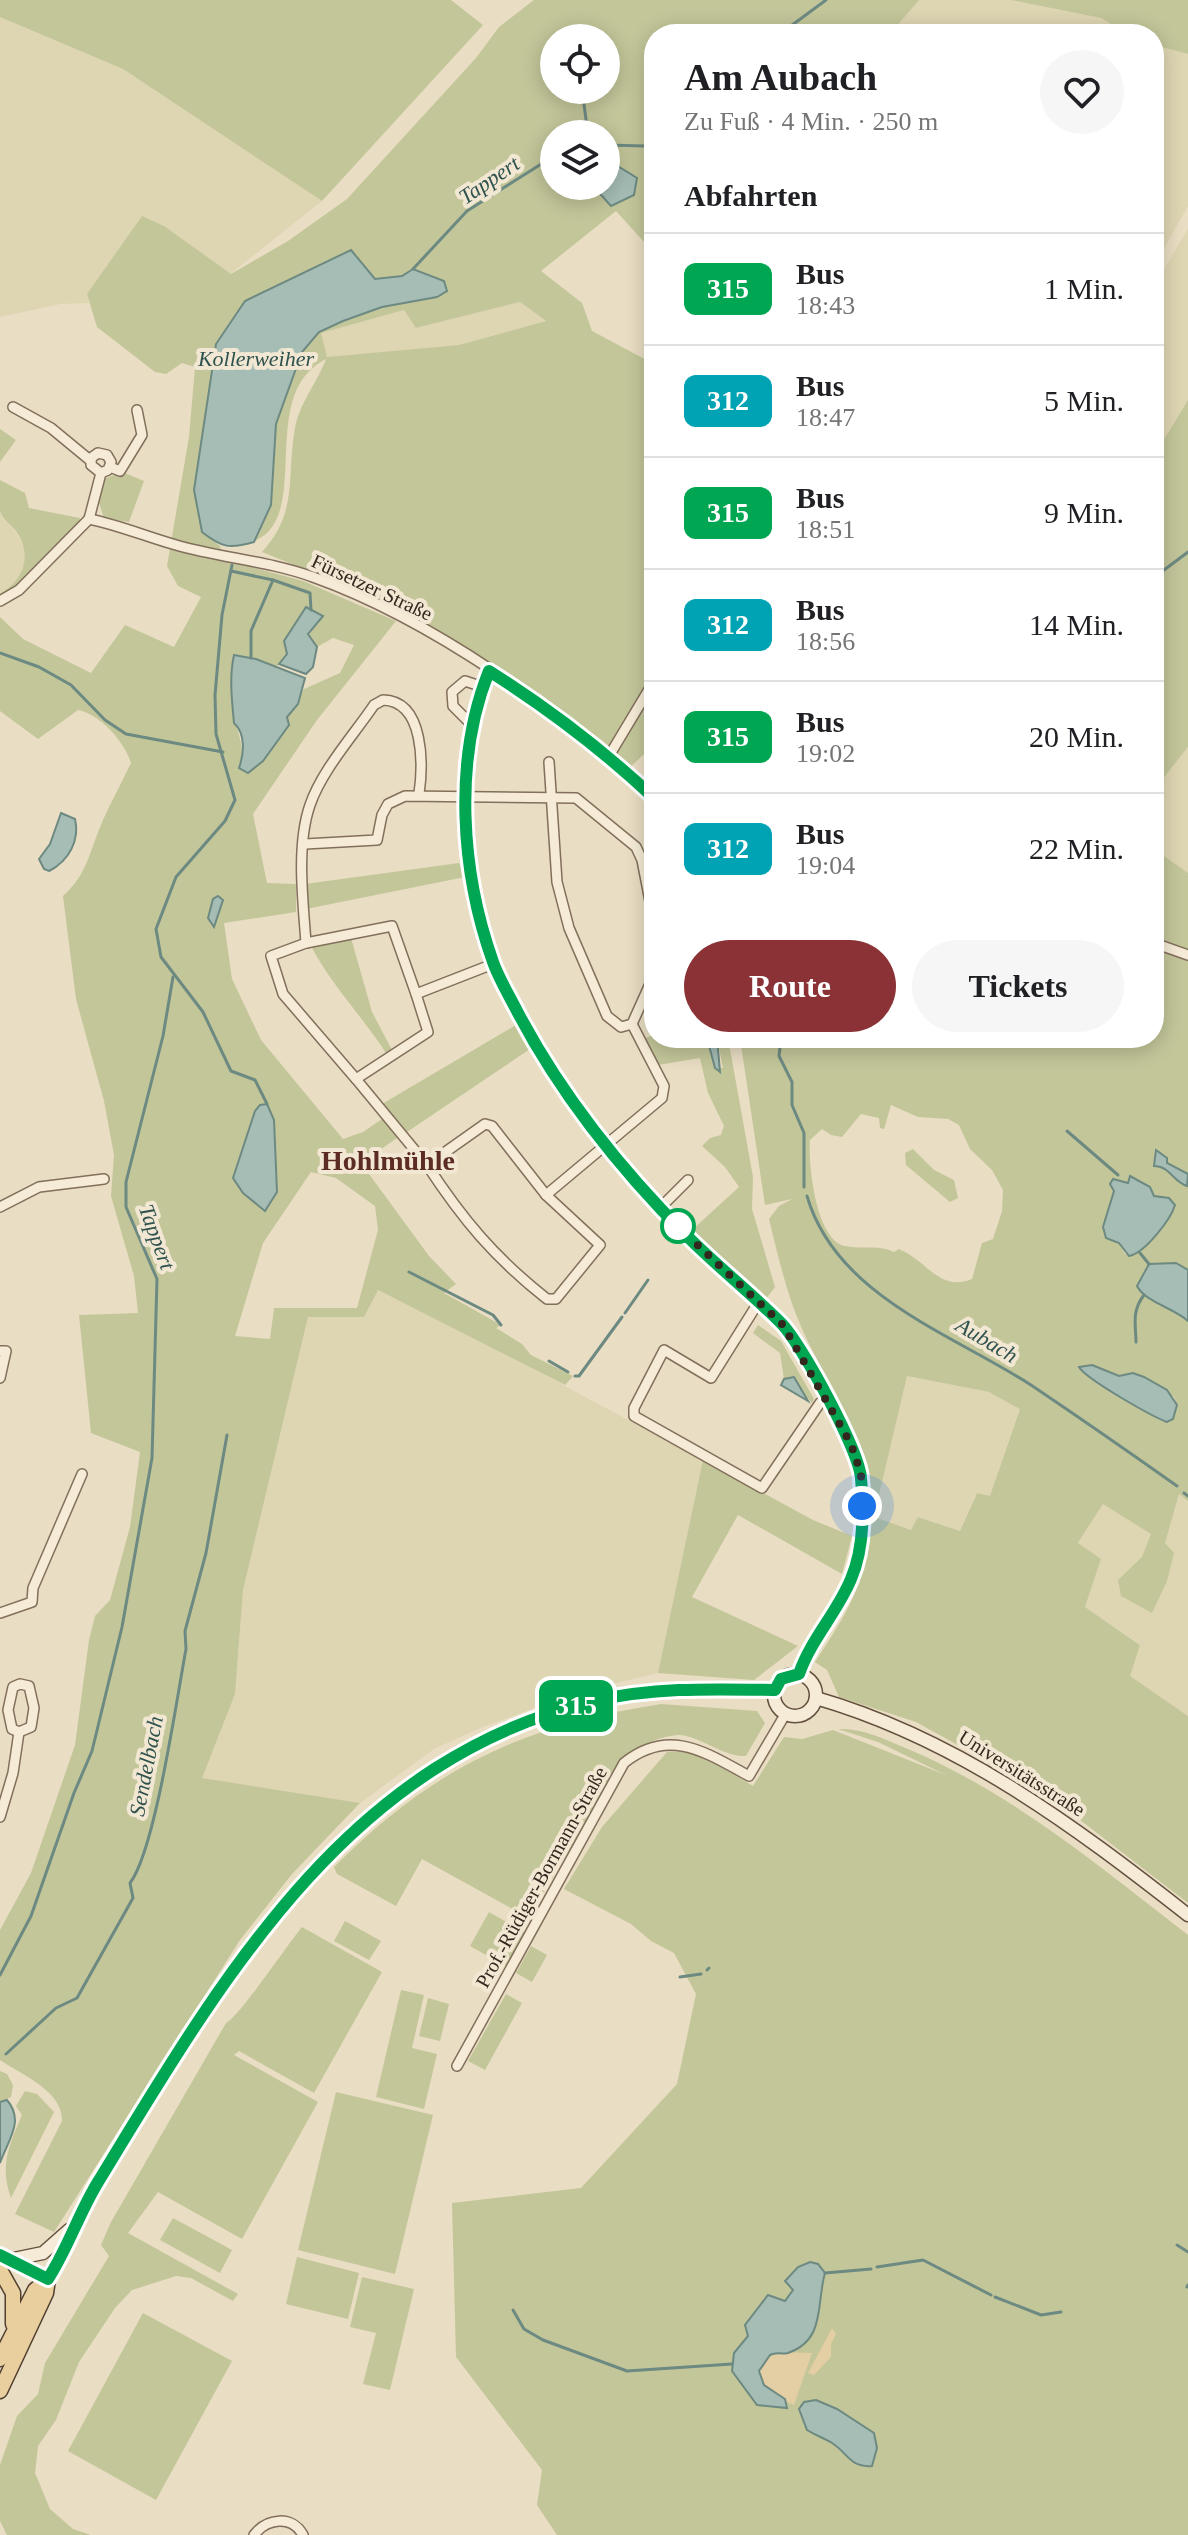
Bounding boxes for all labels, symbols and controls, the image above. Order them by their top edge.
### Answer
map controls [540,24,620,200]
button: locate [540,24,620,104]
button: heart [1040,50,1124,134]
text: Am Aubach [684,56,877,98]
text: Zu Fuß · 4 Min. · 250 m [684,107,938,136]
button: layers [540,120,620,200]
water label: Tappert [454,150,525,209]
text: Abfahrten [684,179,817,212]
text: Bus [796,257,844,290]
text: 1 Min. [1044,272,1124,305]
text: 315 [707,273,749,304]
text: 18:43 [796,291,855,320]
water label: Kollerweiher [197,346,314,371]
text: Bus [796,369,844,402]
text: 5 Min. [1044,384,1124,417]
text: 312 [707,385,749,416]
text: 18:47 [796,403,855,432]
text: Bus [796,481,844,514]
text: 9 Min. [1044,496,1124,529]
text: 315 [707,497,749,528]
text: 18:51 [796,515,855,544]
street label: Fürsetzer Straße [308,549,436,625]
text: Bus [796,593,844,626]
text: 14 Min. [1029,608,1124,641]
text: 312 [707,609,749,640]
text: 18:56 [796,627,855,656]
text: Bus [796,705,844,738]
text: 20 Min. [1029,720,1124,753]
text: 315 [707,721,749,752]
text: 19:02 [796,739,855,768]
text: Bus [796,817,844,850]
text: 22 Min. [1029,832,1124,865]
text: 312 [707,833,749,864]
text: 19:04 [796,851,855,880]
button: Route [684,940,896,1032]
button: Tickets [912,940,1124,1032]
district label: Hohlmühle [321,1145,455,1176]
water label: Tappert [134,1201,181,1274]
unlabelled marker [661,1209,695,1243]
water label: Aubach [950,1311,1022,1368]
your location [842,1486,882,1526]
line badge: 315 [530,1680,622,1732]
text: 315 [555,1690,597,1721]
water label: Sendelbach [124,1714,168,1818]
street label: Universitätsstraße [955,1725,1089,1821]
street label: Prof.-Rüdiger-Bormann-Straße [471,1763,612,1992]

